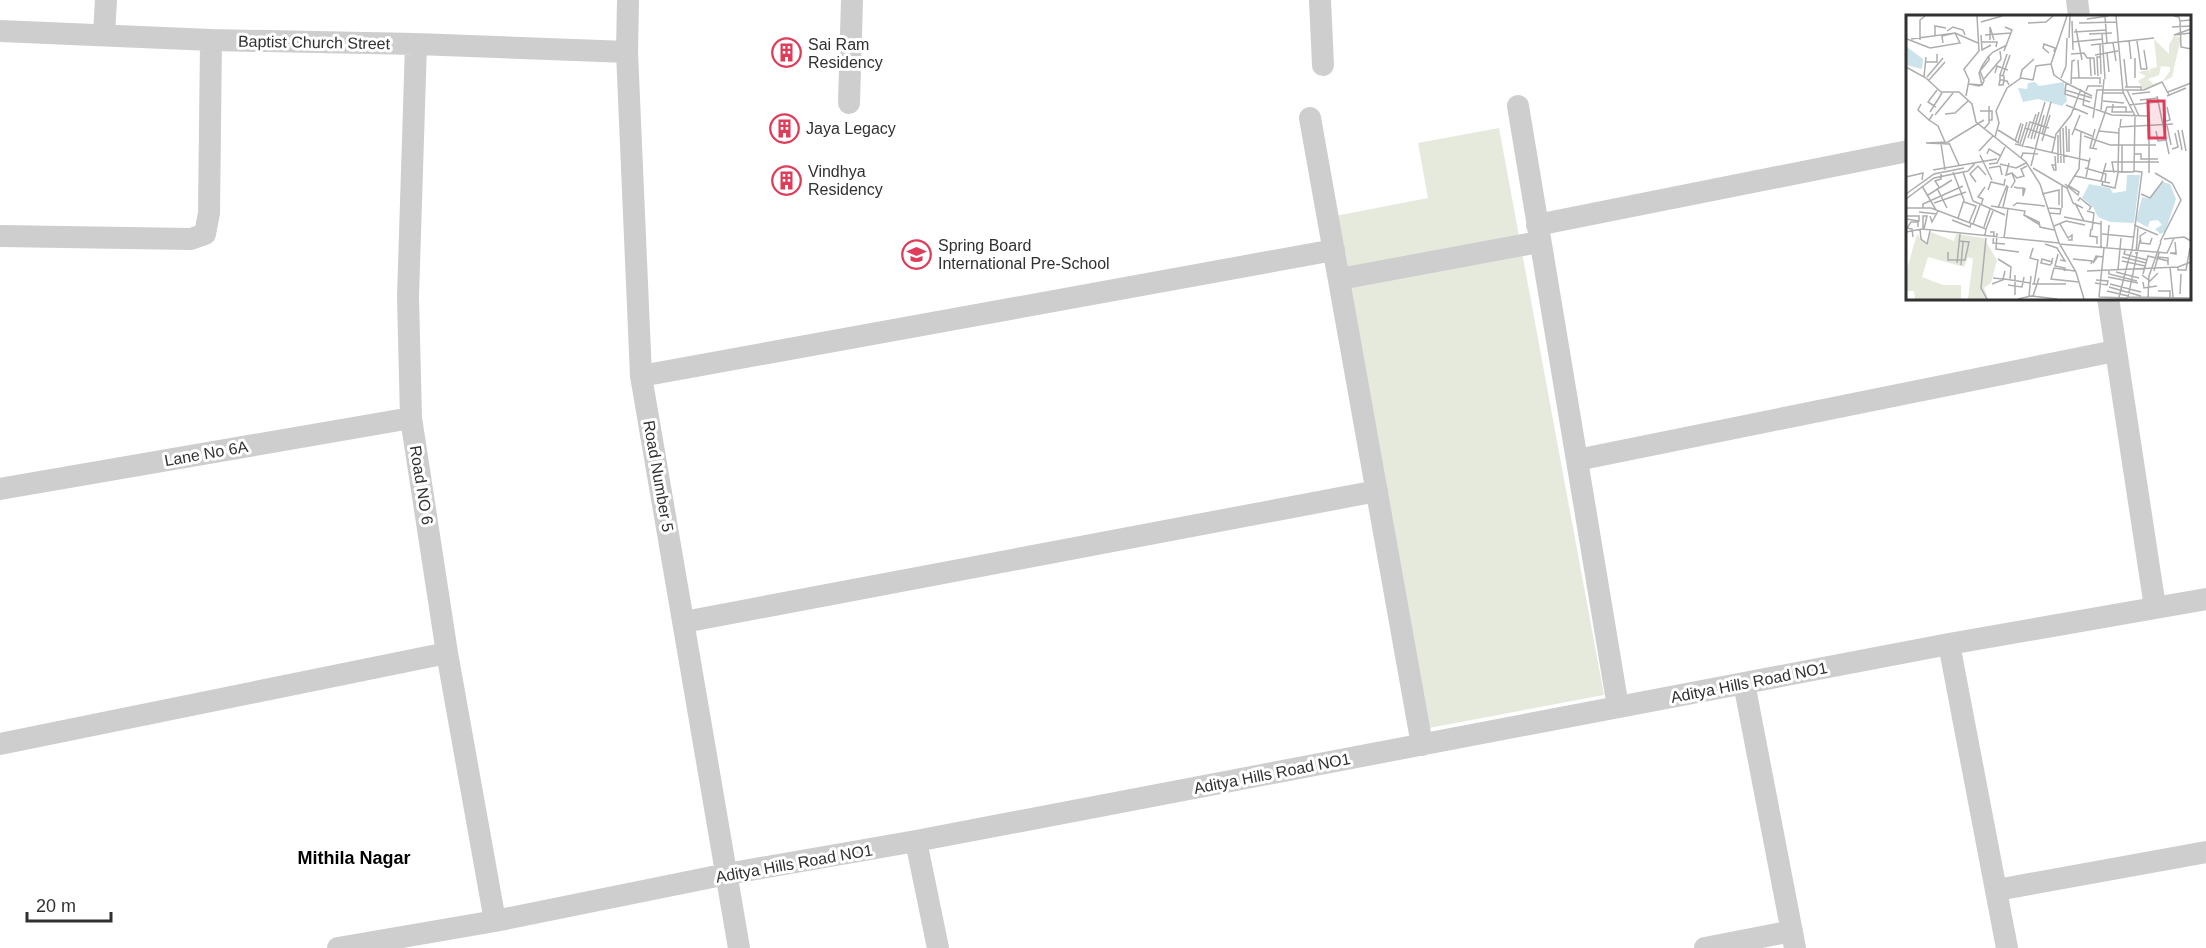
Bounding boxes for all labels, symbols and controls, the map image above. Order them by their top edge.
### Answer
inset map [1906,15,2191,300]
street label: Baptist Church Street [238,33,391,52]
place label: Sai Ram Residency [808,36,883,71]
building icon: Sai Ram Residency [771,37,803,69]
building icon: Jaya Legacy [769,112,801,144]
place label: Jaya Legacy [806,120,896,137]
place label: Vindhya Residency [808,163,883,198]
building icon: Vindhya Residency [771,164,803,196]
place label: Spring Board International Pre-School [938,237,1110,272]
school or university icon: Spring Board International Pre-School [901,238,933,270]
street label: Road Number 5 [640,419,677,533]
street label: Lane No 6A [163,438,249,469]
street label: Road NO 6 [407,444,436,526]
street label: Aditya Hills Road NO1 [1669,659,1829,706]
street label: Aditya Hills Road NO1 [1192,750,1352,797]
street label: Aditya Hills Road NO1 [714,841,874,886]
district label: Mithila Nagar [297,848,411,868]
scale bar [27,885,111,923]
text: 20 m [36,896,76,916]

